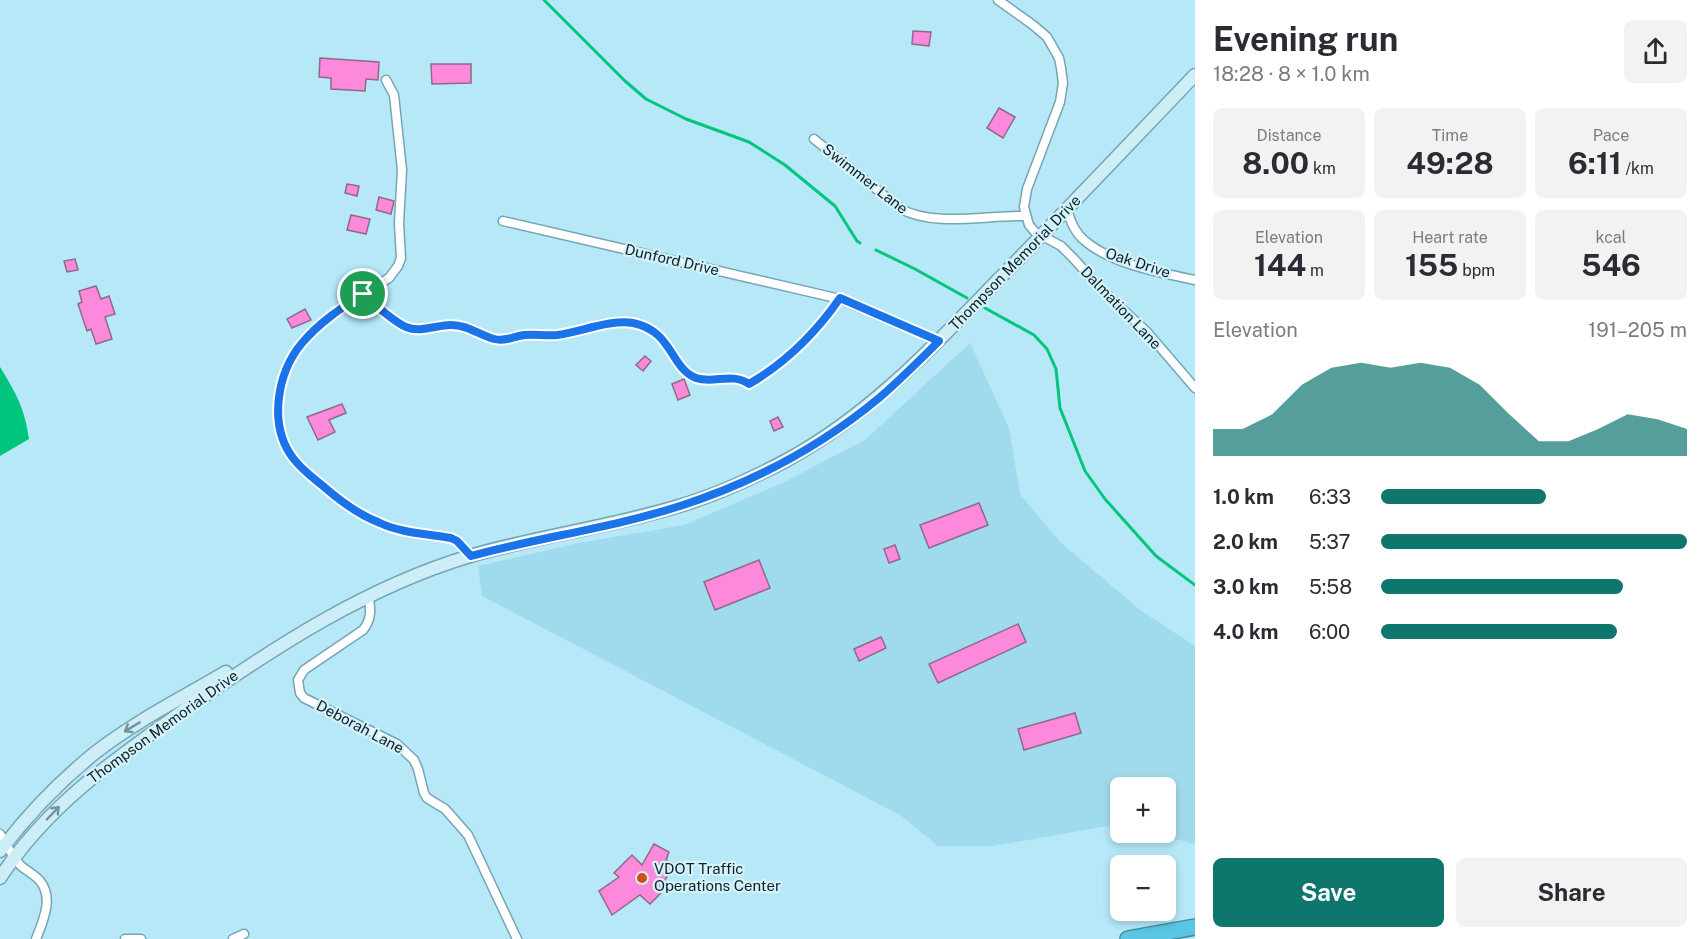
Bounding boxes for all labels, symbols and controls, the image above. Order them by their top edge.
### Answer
text: Evening run [1213,20,1398,58]
button: share [1624,20,1687,83]
text: 18:28 · 8 × 1.0 km [1213,62,1370,86]
text: Distance [1257,126,1321,145]
text: Time [1432,126,1468,145]
text: Pace [1593,126,1629,145]
street label: Swimmer Lane [819,140,911,217]
text: 8.00 [1242,145,1309,181]
text: 49:28 [1406,145,1494,181]
text: 6:11 [1568,145,1622,181]
text: km [1309,159,1336,178]
text: /km [1622,159,1654,178]
street label: Thompson Memorial Drive [946,192,1084,334]
text: Elevation [1255,228,1323,247]
text: Heart rate [1412,228,1488,247]
text: kcal [1596,228,1626,247]
street label: Dunford Drive [623,240,721,279]
street label: Oak Drive [1104,244,1173,281]
text: 144 [1254,247,1306,283]
text: 155 [1405,247,1458,283]
text: 546 [1581,247,1641,283]
text: m [1306,261,1324,280]
text: bpm [1458,261,1495,280]
street label: Dalmation Lane [1078,263,1165,353]
pin [337,268,388,319]
icon: arrive [346,277,379,310]
text: Elevation [1213,318,1298,342]
text: 191–205 m [1588,318,1687,342]
text: 1.0 km [1213,485,1274,509]
text: 6:33 [1309,485,1351,509]
text: 2.0 km [1213,530,1278,554]
text: 5:37 [1309,530,1351,554]
text: 3.0 km [1213,575,1279,599]
text: 5:58 [1309,575,1352,599]
text: 4.0 km [1213,620,1278,644]
text: 6:00 [1309,620,1350,644]
street label: Thompson Memorial Drive [84,666,241,787]
street label: Deborah Lane [314,696,407,757]
one-way arrow [124,722,141,734]
map controls [1110,777,1176,921]
button: + [1110,777,1176,843]
one-way arrow [45,805,60,820]
button: − [1110,855,1176,921]
button: Save [1213,858,1444,927]
button: Share [1456,858,1687,927]
place label: VDOT Traffic Operations Center [654,860,781,894]
marker: VDOT Traffic Operations Center [635,871,649,885]

